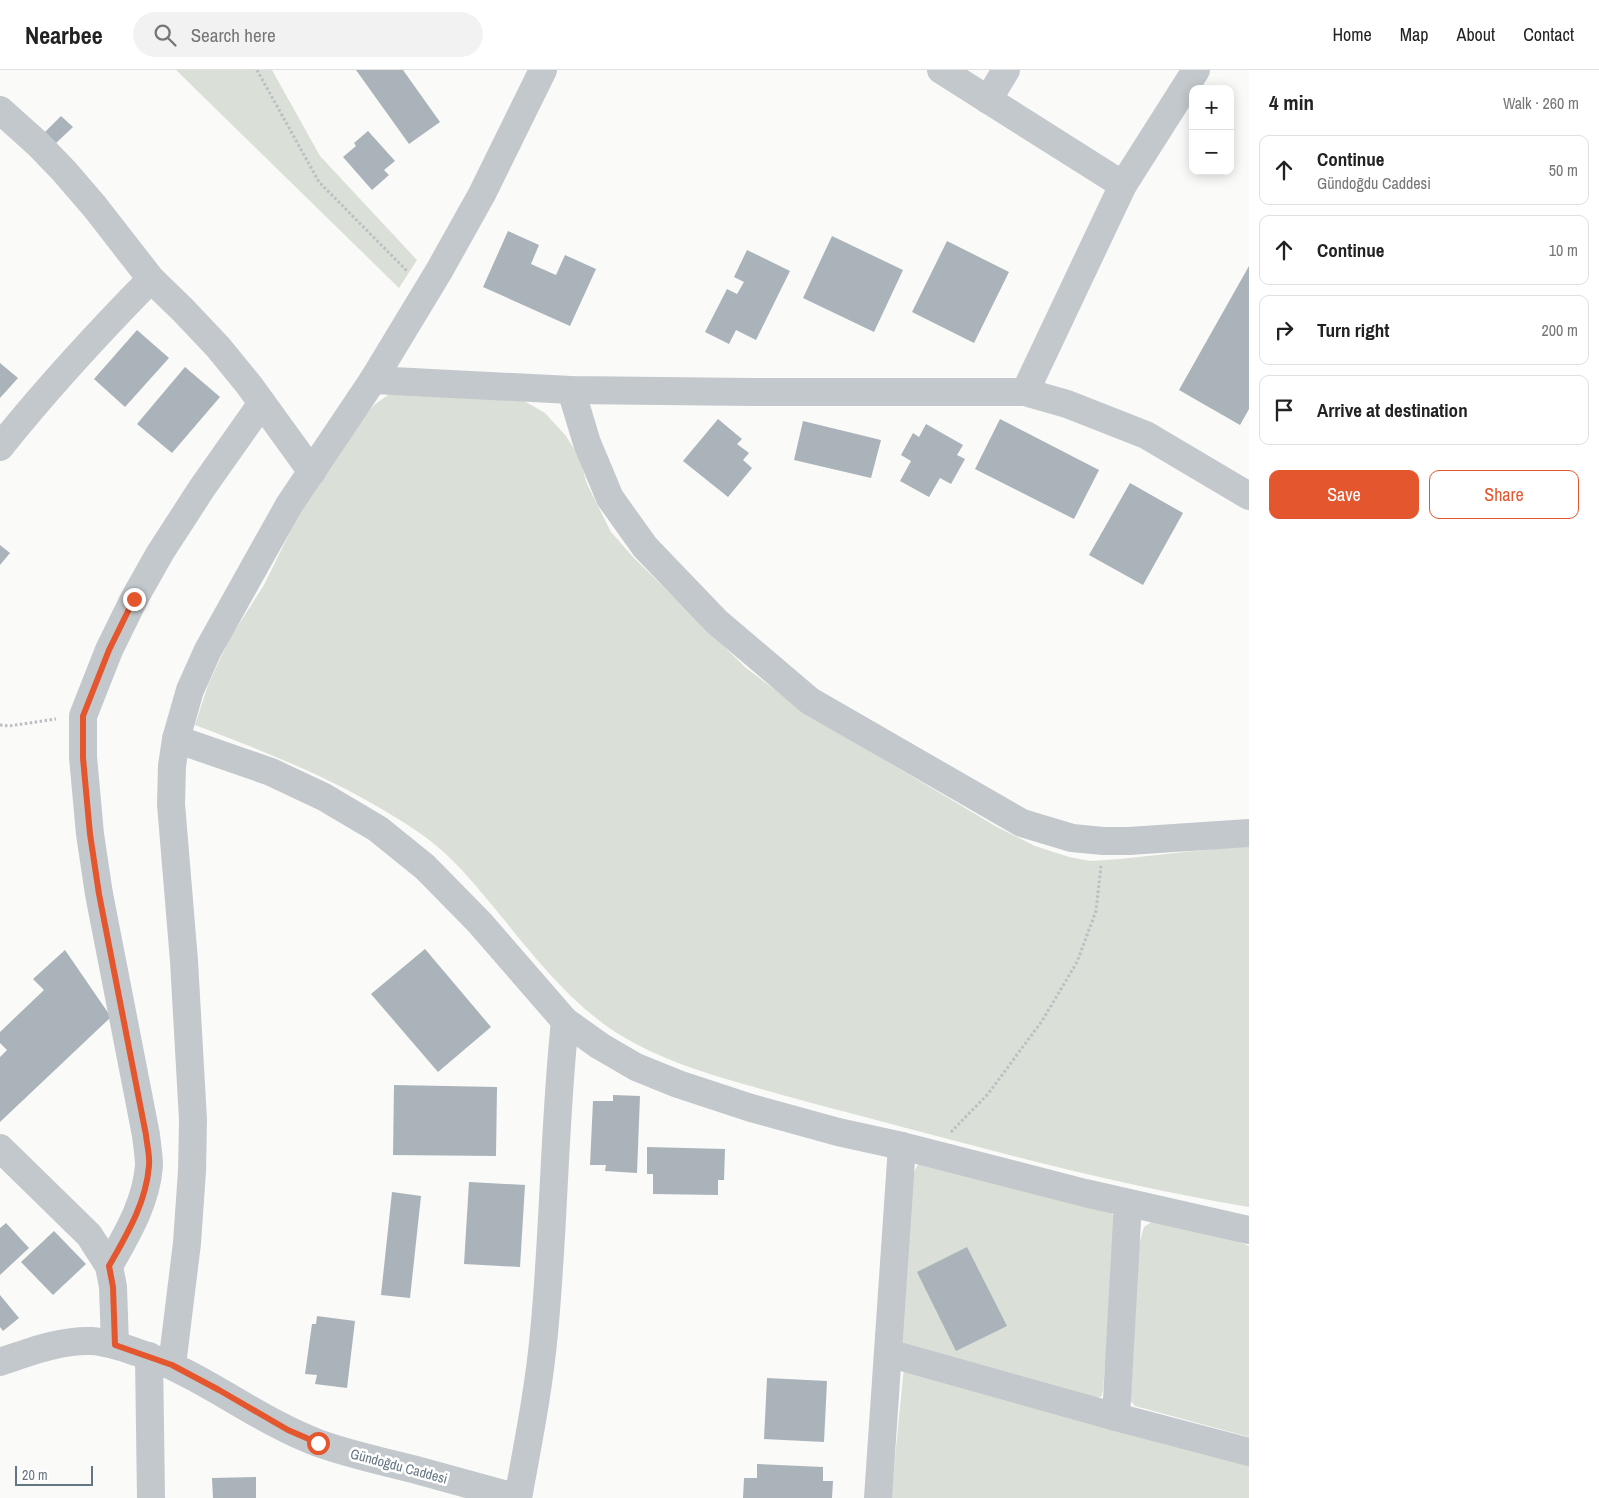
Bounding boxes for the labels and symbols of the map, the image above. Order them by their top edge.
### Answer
route end [123,588,146,611]
route start [307,1432,330,1455]
street label: Gündoğdu Caddesi [349,1444,449,1488]
scale bar [15,1463,92,1486]

